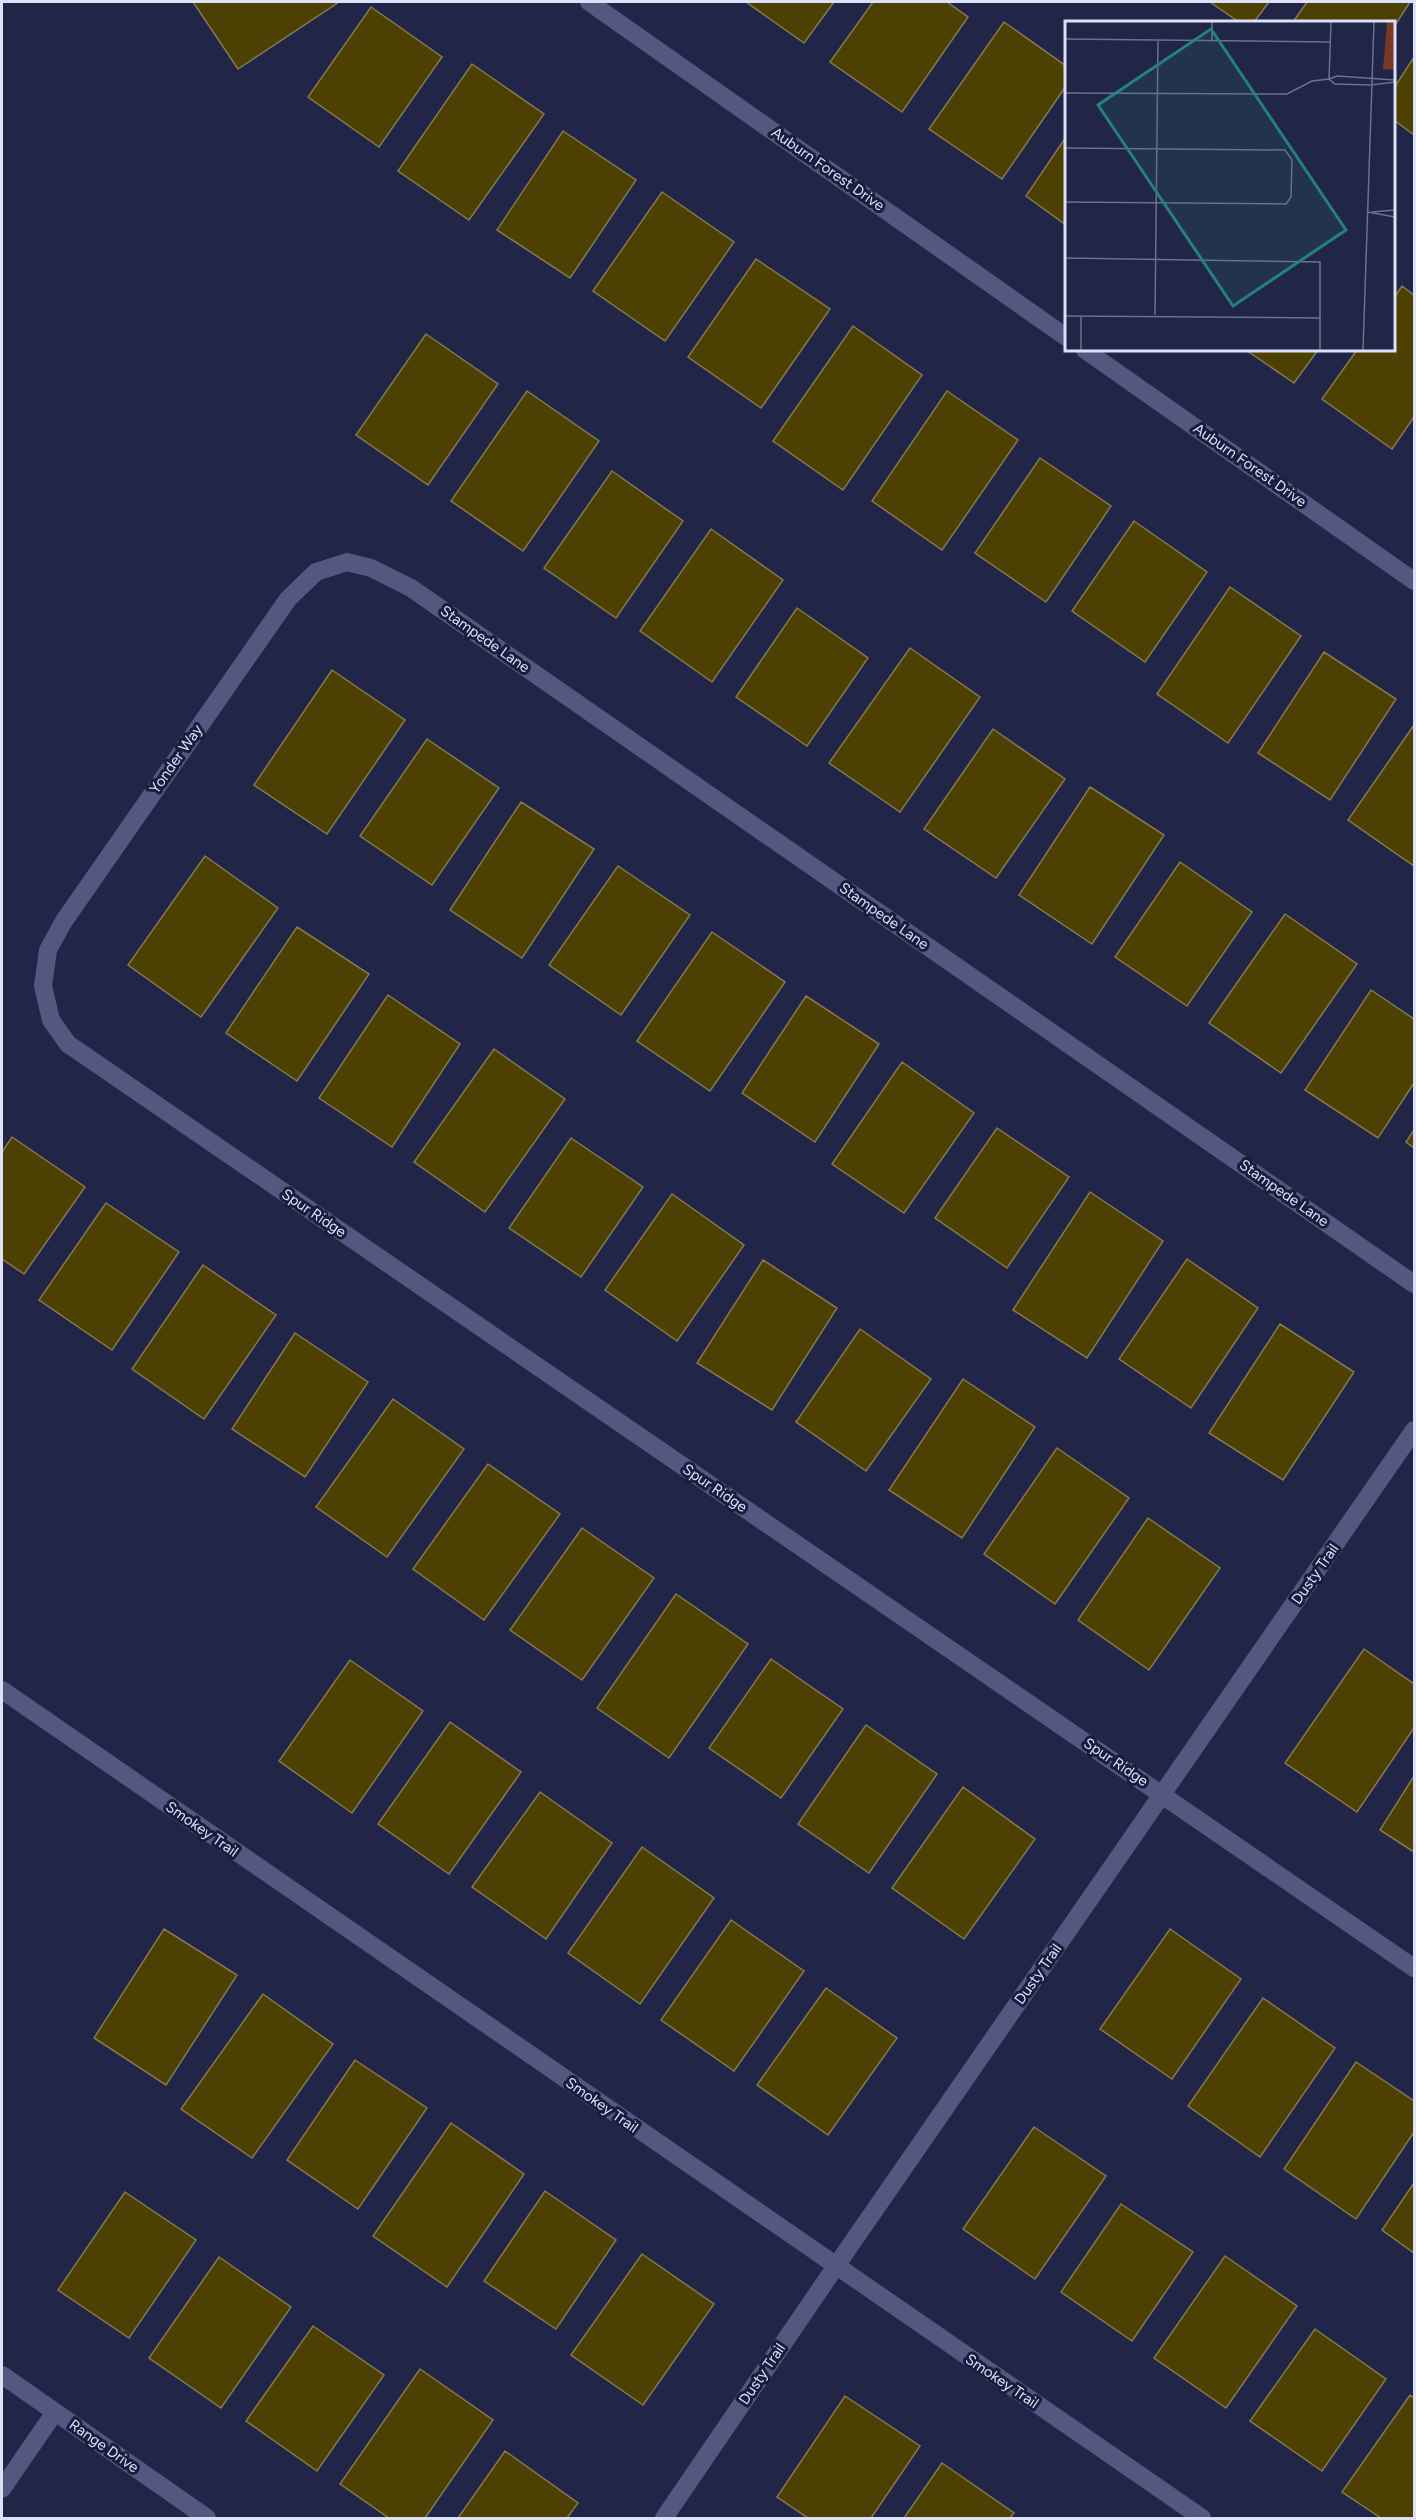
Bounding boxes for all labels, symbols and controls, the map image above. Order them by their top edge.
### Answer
inset map [1065,21,1395,351]
street label: Auburn Forest Drive [768,123,888,215]
street label: Auburn Forest Drive [1190,419,1310,511]
street label: Stampede Lane [437,602,533,676]
street label: Yonder Way [146,721,206,797]
street label: Stampede Lane [836,879,932,953]
street label: Stampede Lane [1236,1156,1332,1230]
street label: Spur Ridge [278,1185,350,1241]
street label: Spur Ridge [679,1460,751,1516]
street label: Dusty Trail [1288,1540,1342,1608]
street label: Spur Ridge [1080,1734,1152,1790]
street label: Smokey Trail [162,1797,242,1861]
street label: Dusty Trail [1011,1940,1065,2008]
street label: Smokey Trail [562,2073,642,2137]
street label: Dusty Trail [735,2340,789,2408]
street label: Smokey Trail [962,2350,1042,2412]
street label: Range Drive [66,2415,142,2477]

